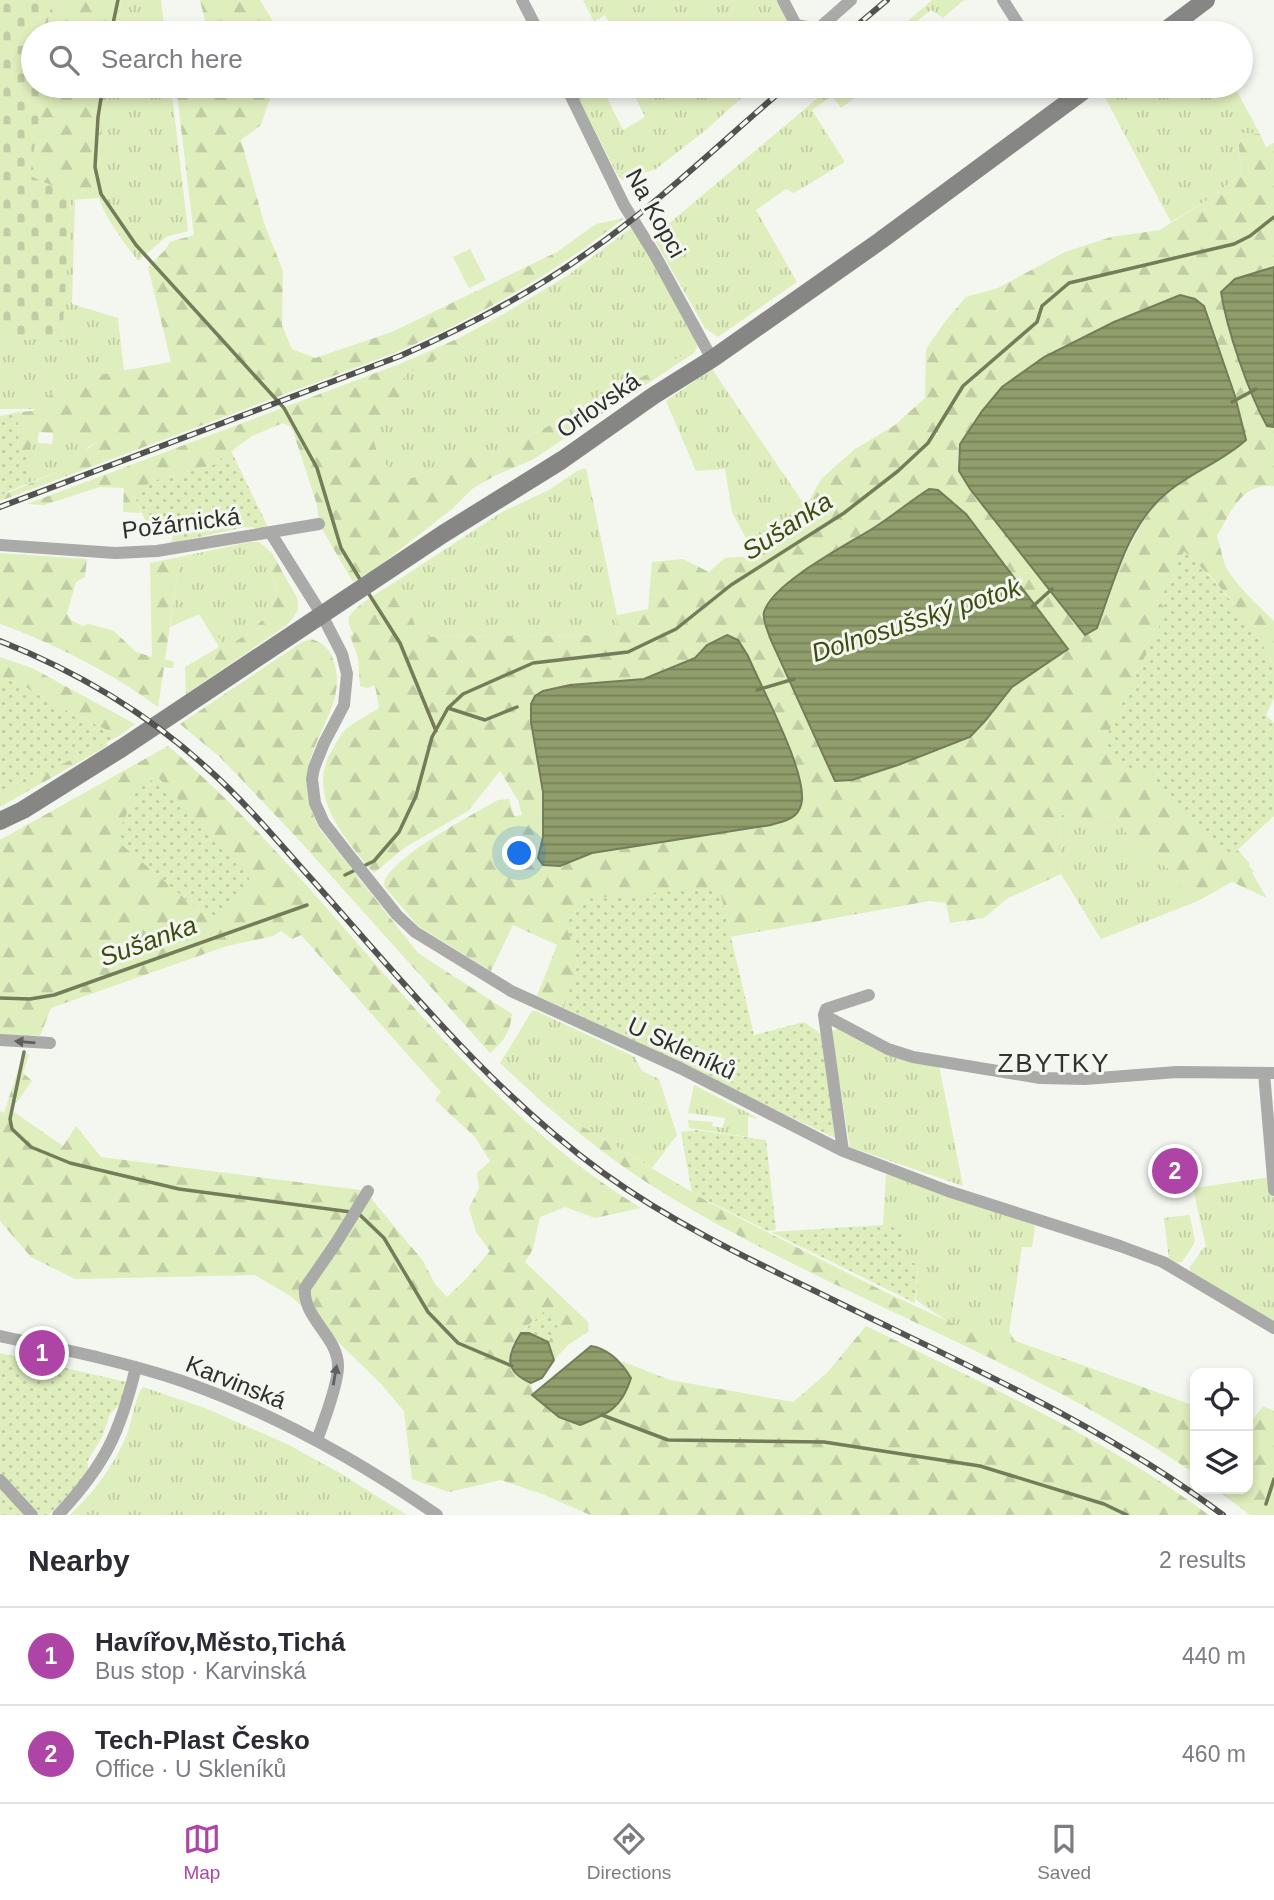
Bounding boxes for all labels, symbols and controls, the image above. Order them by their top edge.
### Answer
search box [21,21,1253,98]
icon: search [45,41,83,79]
text: Search here [101,44,243,74]
street label: Na Kopci [621,164,691,262]
street label: Orlovská [551,366,645,443]
water label: Sušanka [736,486,838,566]
street label: Požárnická [120,502,242,544]
water label: Dolnosušský potok [808,571,1026,668]
your location [502,836,536,870]
water label: Sušanka [95,910,201,972]
street label: U Skleníků [624,1011,740,1085]
one-way arrow [14,1036,36,1047]
district label: ZBYTKY [997,1048,1111,1078]
pin: 2 [1152,1145,1198,1197]
pin: 1 [19,1327,65,1379]
street label: Karvinská [182,1350,291,1414]
one-way arrow [330,1364,341,1386]
map controls [1190,1368,1253,1494]
button: locate [1190,1368,1253,1431]
button: layers [1190,1431,1253,1494]
text: Nearby [28,1544,130,1577]
text: 2 results [1159,1547,1246,1573]
text: Havířov,Město,Tichá [95,1627,345,1657]
text: 1 [45,1643,57,1669]
text: 440 m [1182,1643,1246,1669]
text: Bus stop · Karvinská [95,1658,306,1684]
text: Tech-Plast Česko [95,1725,310,1755]
text: 2 [45,1741,57,1767]
text: 460 m [1182,1741,1246,1767]
text: Office · U Skleníků [95,1756,286,1782]
tab: Map [183,1820,221,1884]
tab: Directions [587,1820,671,1884]
tab: Saved [1037,1820,1091,1884]

